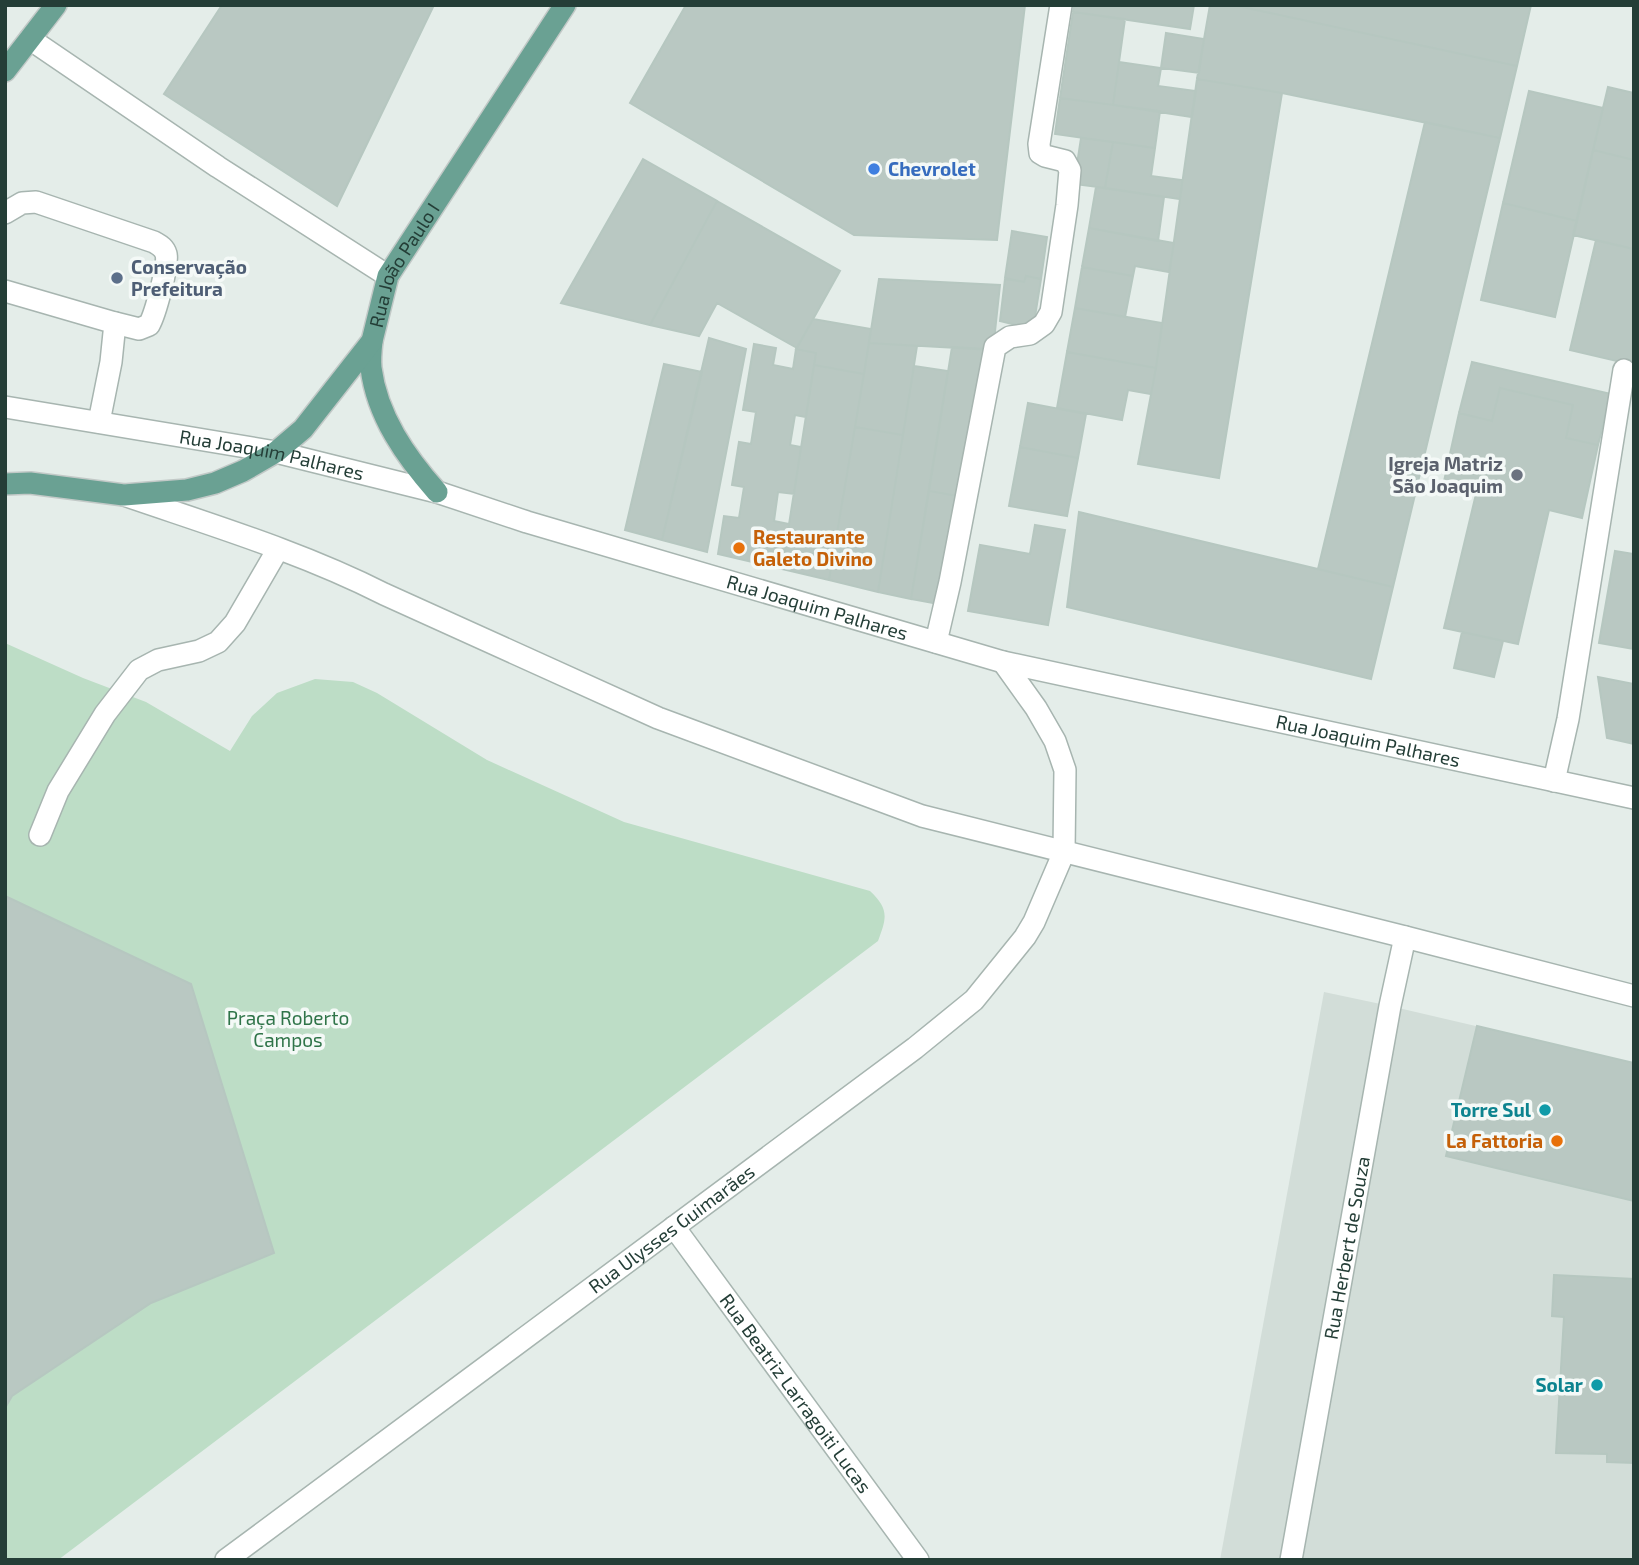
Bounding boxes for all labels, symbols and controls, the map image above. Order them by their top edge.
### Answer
place label: Chevrolet [888,157,976,180]
marker: Chevrolet [866,161,882,177]
street label: Rua João Paulo I [364,198,444,330]
place label: Conservação Prefeitura [131,255,247,300]
marker: Conservação Prefeitura [109,270,125,286]
street label: Rua Joaquim Palhares [178,424,366,484]
place label: Igreja Matriz São Joaquim [1388,452,1503,497]
marker: Igreja Matriz São Joaquim [1509,467,1525,483]
place label: Restaurante Galeto Divino [753,525,873,570]
marker: Restaurante Galeto Divino [731,540,747,556]
street label: Rua Joaquim Palhares [724,569,911,644]
street label: Rua Joaquim Palhares [1274,709,1462,771]
park label: Praça Roberto Campos [227,1006,349,1051]
place label: Torre Sul [1451,1098,1532,1121]
marker: Torre Sul [1537,1102,1553,1118]
place label: La Fattoria [1446,1129,1543,1152]
marker: La Fattoria [1549,1133,1565,1149]
street label: Rua Herbert de Souza [1319,1154,1374,1341]
street label: Rua Ulysses Guimarães [584,1159,759,1298]
street label: Rua Beatriz Larragoiti Lucas [716,1289,877,1497]
place label: Solar [1535,1373,1583,1396]
marker: Solar [1589,1377,1605,1393]

